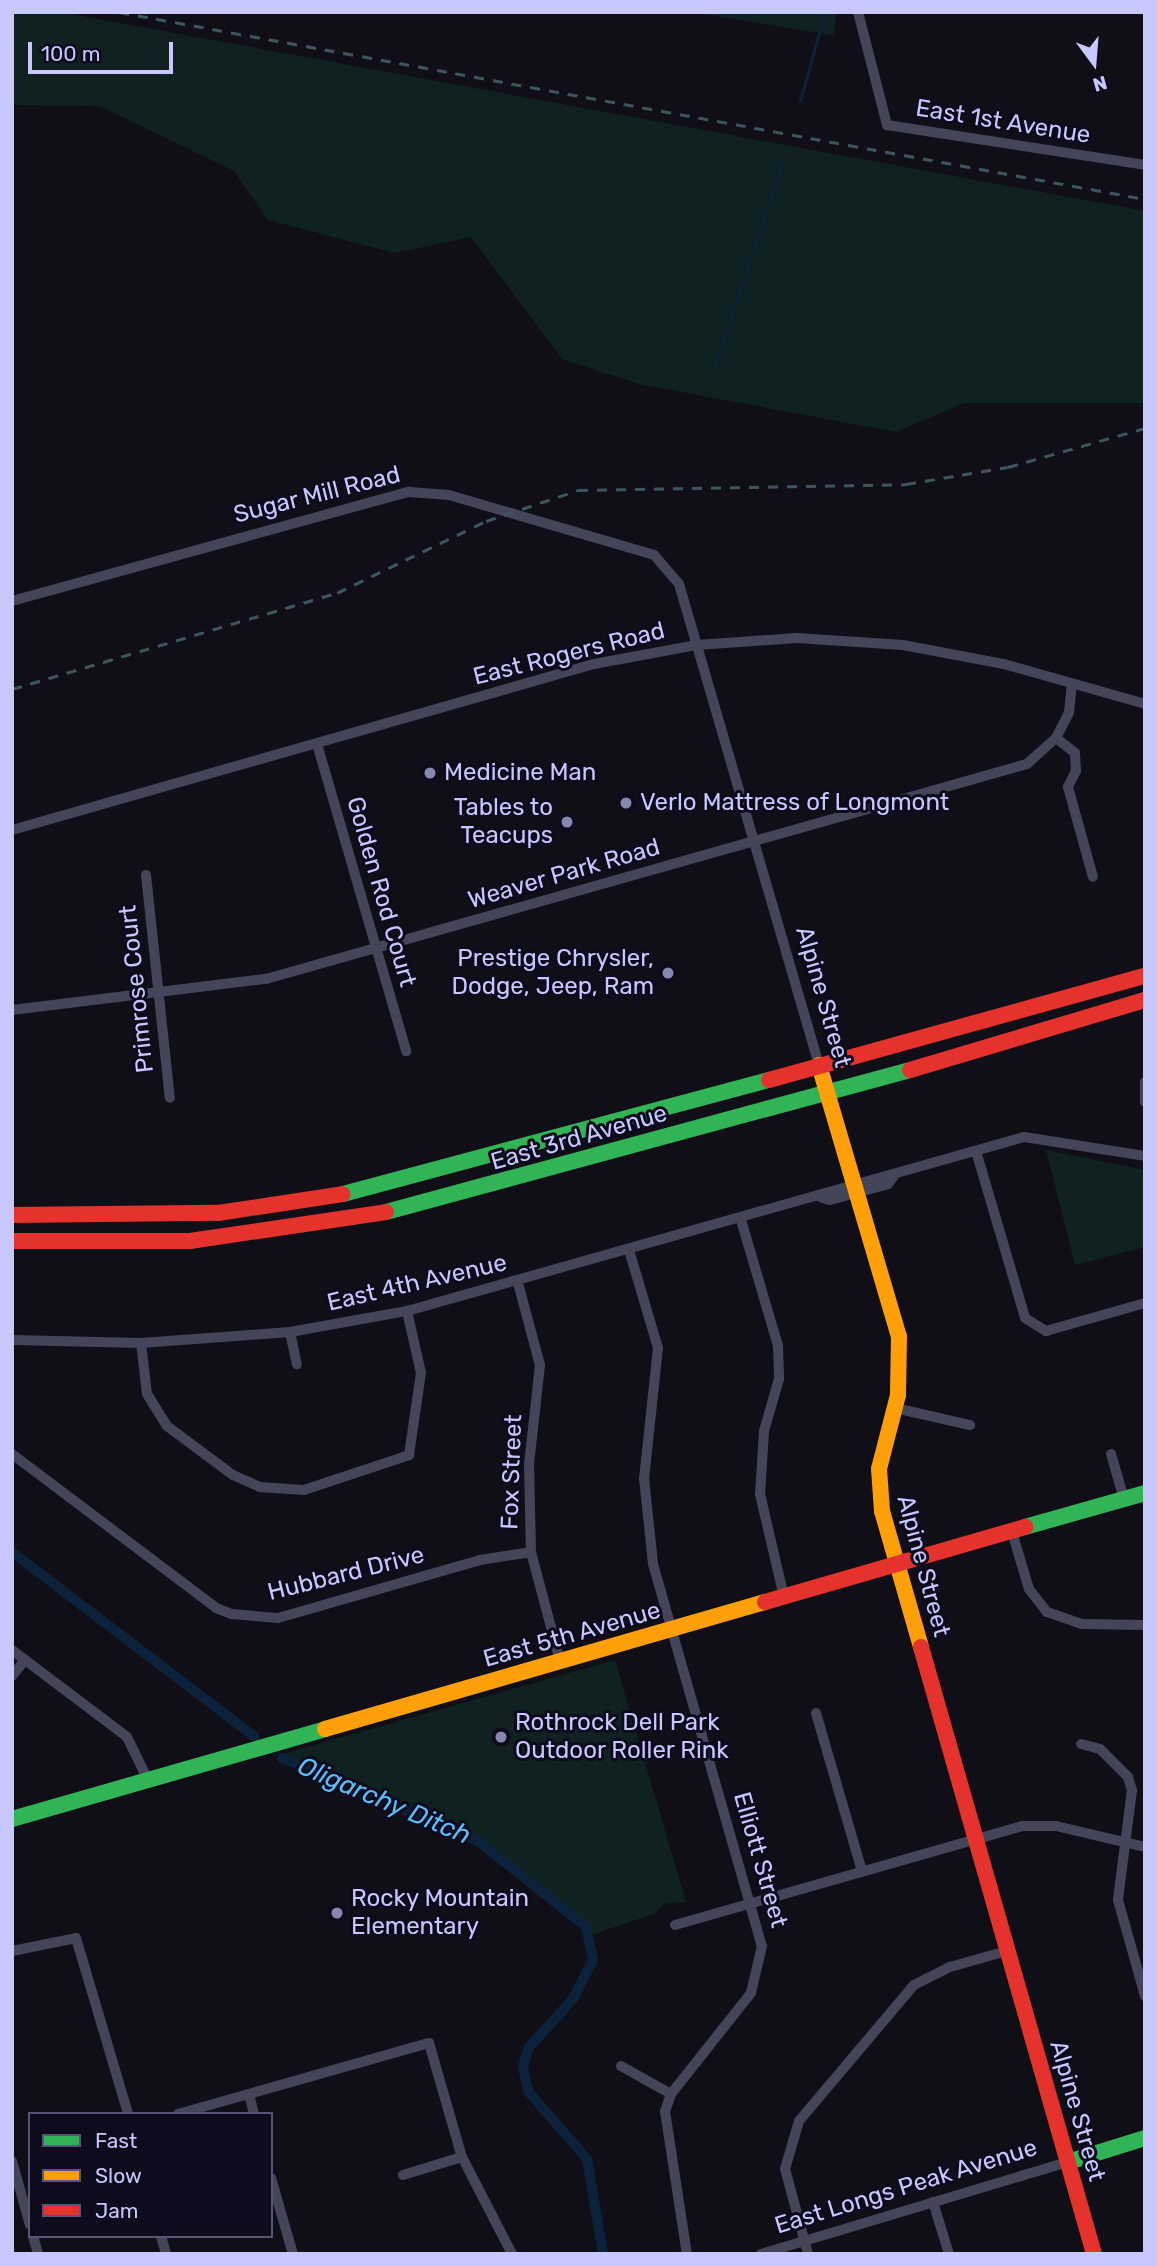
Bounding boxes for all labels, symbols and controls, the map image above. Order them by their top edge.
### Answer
scale bar [32,28,177,72]
north arrow [1059,28,1129,98]
text: 100 m [41,41,100,66]
text: N [1090,71,1110,97]
street label: East 1st Avenue [913,94,1093,150]
street label: Sugar Mill Road [230,460,404,530]
street label: East Rogers Road [470,616,668,692]
place label: Medicine Man [444,759,596,787]
marker: Medicine Man [422,765,438,781]
place label: Verlo Mattress of Longmont [640,789,950,817]
street label: Golden Rod Court [340,794,422,990]
place label: Tables to Teacups [453,794,553,850]
marker: Verlo Mattress of Longmont [618,795,634,811]
marker: Tables to Teacups [559,814,575,830]
street label: Weaver Park Road [464,833,664,915]
street label: Primrose Court [114,904,160,1074]
street label: Alpine Street [789,923,857,1071]
place label: Prestige Chrysler, Dodge, Jeep, Ram [451,945,654,1001]
marker: Prestige Chrysler, Dodge, Jeep, Ram [660,965,676,981]
street label: East 3rd Avenue [487,1099,671,1177]
street label: East 4th Avenue [324,1248,510,1318]
street label: Fox Street [496,1414,528,1530]
street label: Alpine Street [890,1492,956,1640]
street label: Hubbard Drive [265,1541,427,1607]
street label: East 5th Avenue [480,1596,664,1674]
place label: Rothrock Dell Park Outdoor Roller Rink [515,1709,730,1765]
marker: Rothrock Dell Park Outdoor Roller Rink [493,1729,509,1745]
water label: Oligarchy Ditch [292,1750,476,1852]
street label: Elliott Street [727,1789,793,1931]
place label: Rocky Mountain Elementary [351,1885,530,1941]
marker: Rocky Mountain Elementary [329,1905,345,1921]
street label: Alpine Street [1043,2037,1111,2185]
legend [28,2112,273,2238]
text: Fast [95,2128,137,2153]
street label: East Longs Peak Avenue [771,2133,1041,2241]
text: Slow [95,2163,142,2188]
text: Jam [95,2198,139,2223]

